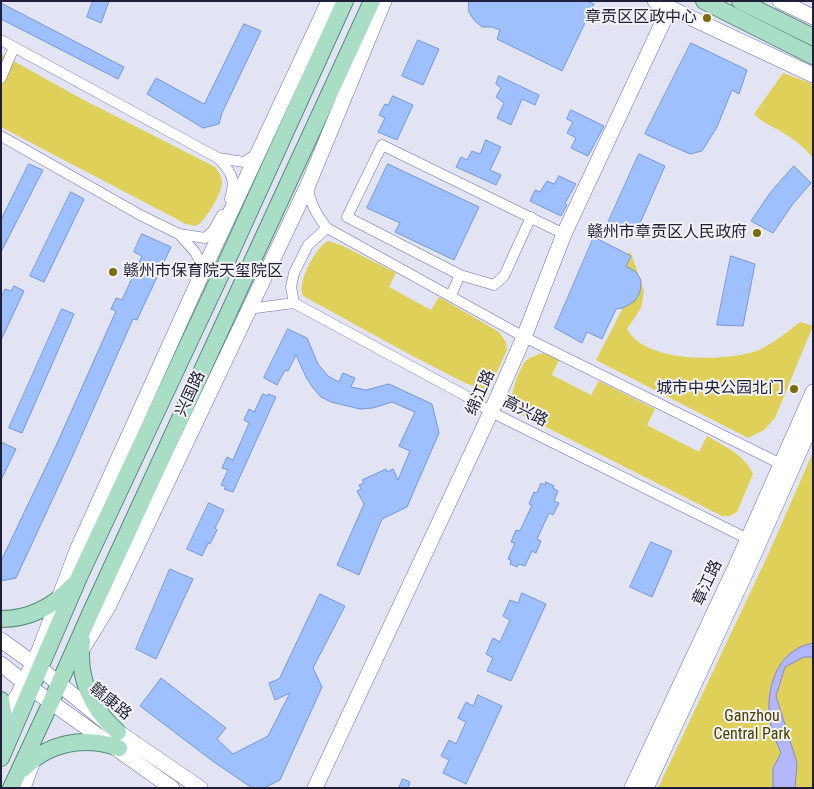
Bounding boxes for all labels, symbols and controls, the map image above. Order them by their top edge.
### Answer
place label: 章贡区区政中心 [585,8,697,28]
marker: 章贡区区政中心 [701,12,713,24]
place label: 赣州市章贡区人民政府 [587,223,747,243]
marker: 赣州市章贡区人民政府 [751,227,763,239]
place label: 赣州市保育院天玺院区 [123,262,283,282]
marker: 赣州市保育院天玺院区 [107,266,119,278]
street label: 绵江路 [462,367,500,419]
street label: 兴国路 [172,368,210,420]
place label: 城市中央公园北门 [656,379,784,399]
marker: 城市中央公园北门 [788,383,800,395]
street label: 高兴路 [499,393,551,431]
street label: 章江路 [689,557,727,609]
street label: 赣康路 [85,679,135,725]
park label: Ganzhou Central Park [713,707,791,745]

